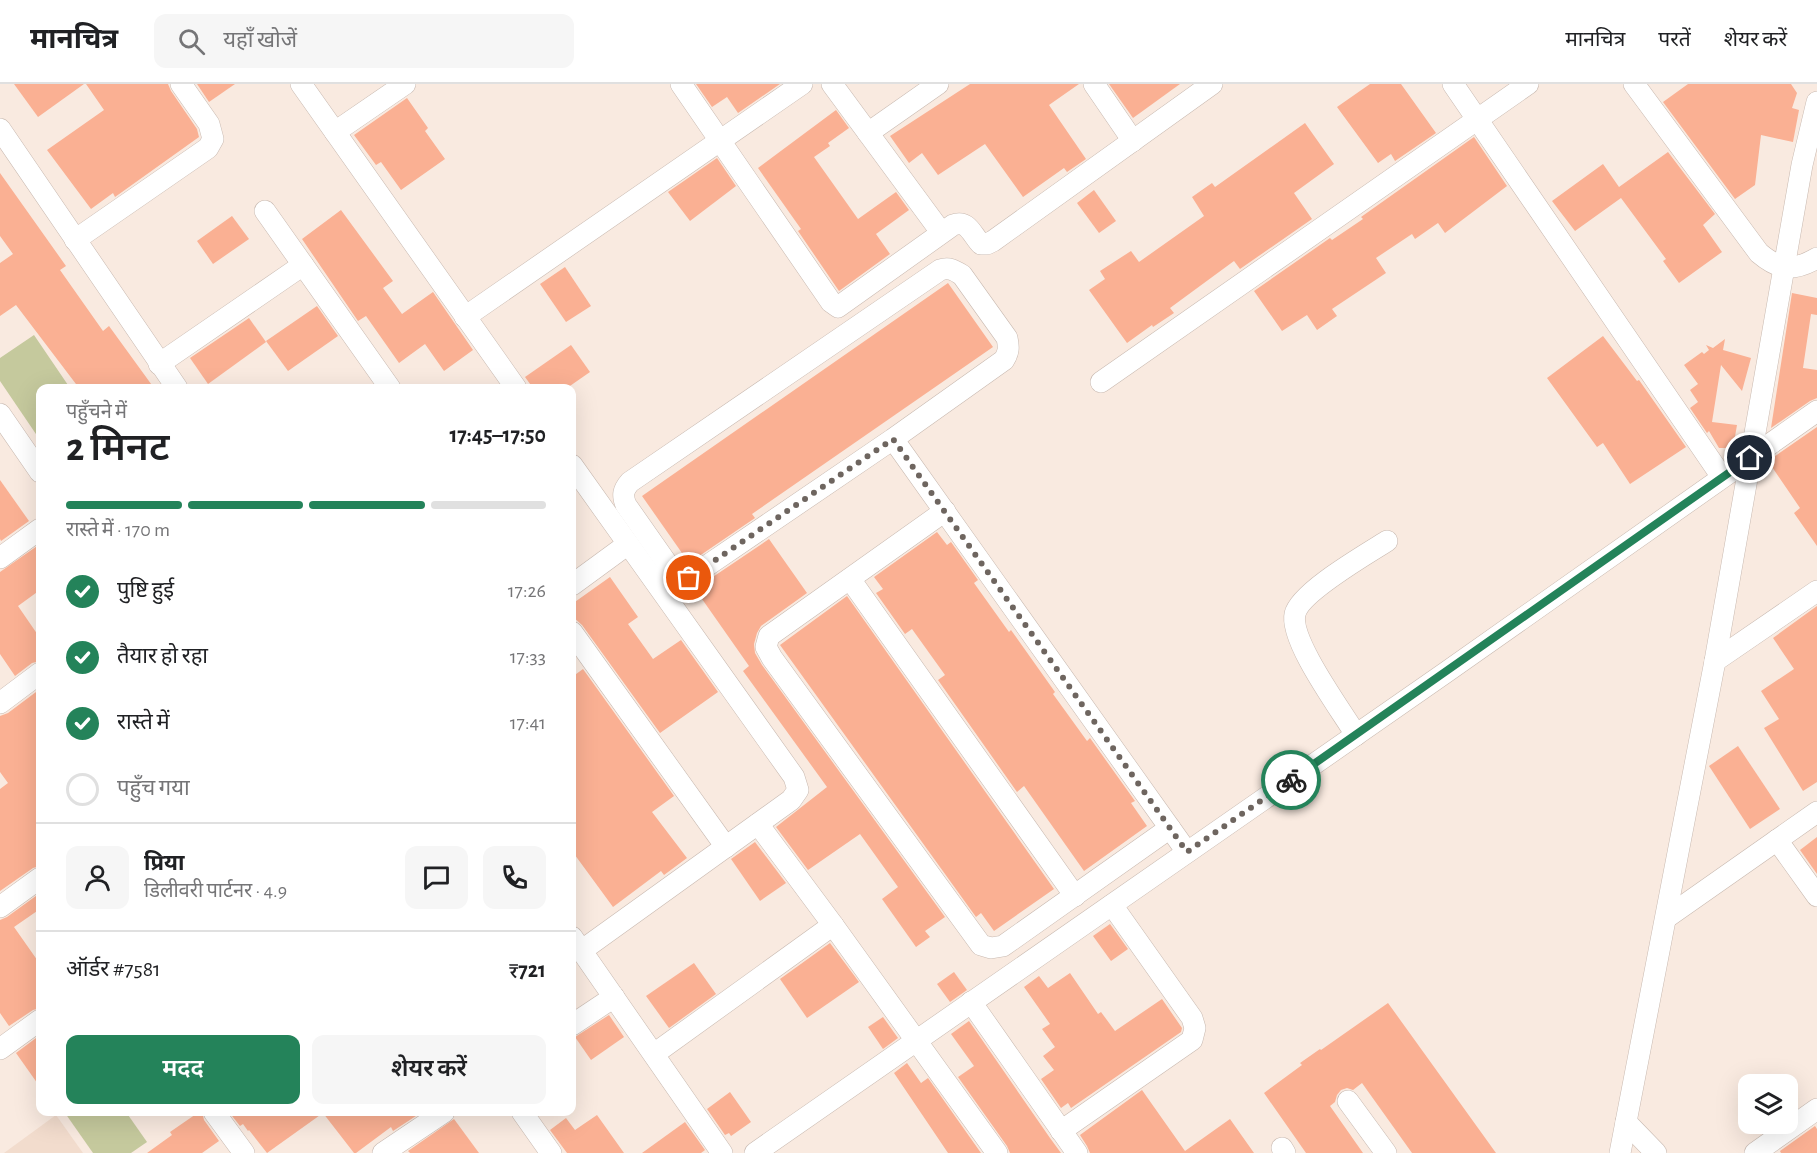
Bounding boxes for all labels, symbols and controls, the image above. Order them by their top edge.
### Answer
search box [154,14,574,68]
icon: search [175,25,208,58]
text: मानचित्र [30,26,118,54]
text: यहाँ खोजें [223,29,297,51]
text: मानचित्र [1565,29,1625,50]
text: परतें [1658,29,1691,50]
text: शेयर करें [1724,29,1787,50]
text: पहुँचने में [66,402,127,422]
text: 17:45–17:50 [449,424,546,446]
text: 2 मिनट [66,429,169,468]
pin [1724,432,1775,483]
icon: home [1733,441,1766,474]
text: रास्ते में · 170 m [66,520,170,540]
pin [663,552,714,603]
icon: bag [672,561,705,594]
icon: check [66,575,99,608]
text: पुष्टि हुई [117,579,174,601]
text: 17:26 [508,581,546,601]
icon: check [66,641,99,674]
text: तैयार हो रहा [117,645,208,667]
text: 17:33 [510,647,546,667]
icon: check [66,707,99,740]
text: रास्ते में [117,711,170,733]
text: 17:41 [510,713,546,733]
courier [1261,750,1321,810]
icon: bike [1275,764,1308,797]
text: पहुँच गया [117,777,190,799]
button: person [66,846,129,909]
button: chat [405,846,468,909]
button: phone [483,846,546,909]
text: प्रिया [144,852,184,874]
text: डिलीवरी पार्टनर · 4.9 [144,881,287,901]
text: ऑर्डर #7581 [66,958,161,980]
text: ₹721 [509,959,546,981]
button: मदद [66,1035,300,1104]
button: शेयर करें [312,1035,546,1104]
map controls [1738,1074,1798,1134]
button: layers [1738,1074,1798,1134]

